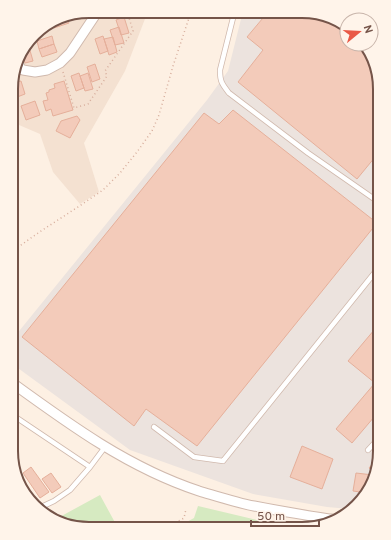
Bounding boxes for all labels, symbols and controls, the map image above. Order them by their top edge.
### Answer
north arrow [339,12,379,52]
text: N [360,23,375,35]
scale bar [251,502,319,528]
text: 50 m [257,509,285,525]

